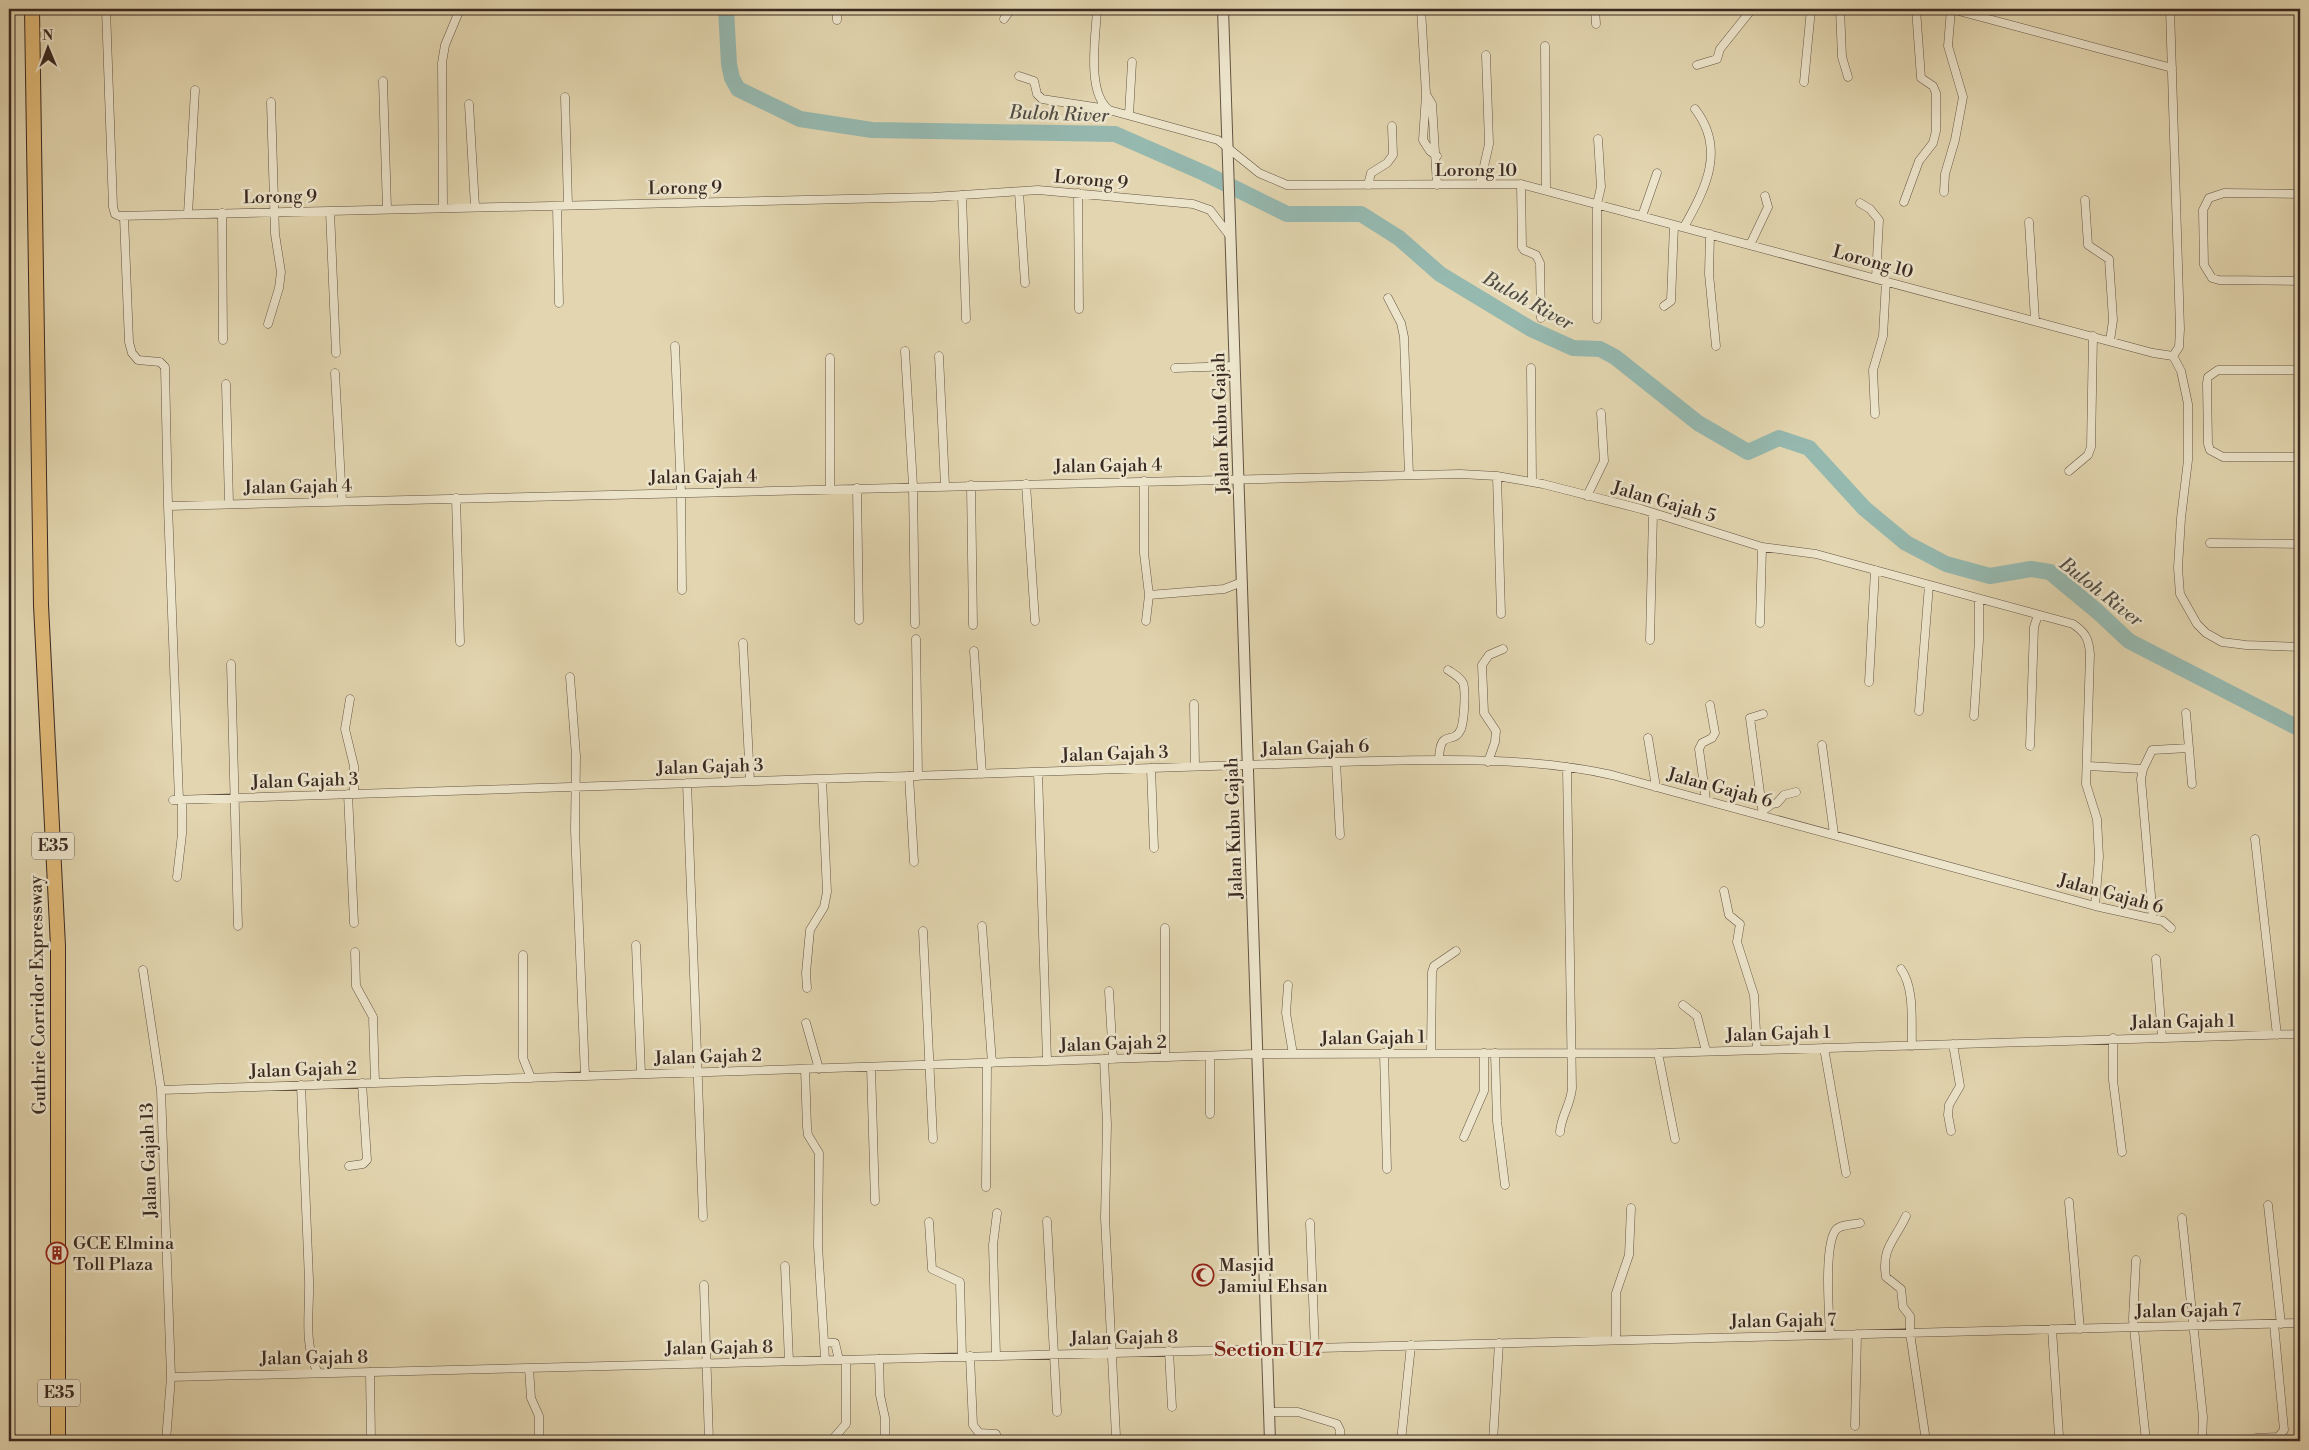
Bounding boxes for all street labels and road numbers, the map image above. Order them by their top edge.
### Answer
street label: Lorong 10 [1435,159,1517,182]
street label: Lorong 9 [1053,165,1129,195]
street label: Lorong 9 [648,176,722,200]
street label: Lorong 9 [243,185,317,209]
street label: Lorong 10 [1830,240,1916,284]
street label: Jalan Kubu Gajah [1207,352,1235,495]
street label: Jalan Gajah 4 [1053,454,1162,478]
street label: Jalan Gajah 4 [648,465,757,489]
street label: Jalan Gajah 4 [243,475,352,499]
street label: Jalan Gajah 5 [1608,476,1719,528]
street label: Jalan Gajah 6 [1260,735,1370,761]
street label: Jalan Gajah 3 [1060,741,1169,767]
street label: Jalan Gajah 3 [655,754,764,780]
street label: Jalan Kubu Gajah [1220,757,1248,900]
street label: Jalan Gajah 6 [1664,763,1775,813]
street label: Jalan Gajah 3 [250,768,359,794]
road number: E35 [32,832,74,859]
street label: Jalan Gajah 6 [2055,869,2166,919]
street label: Guthrie Corridor Expressway [24,875,52,1115]
street label: Jalan Gajah 1 [2129,1010,2236,1034]
street label: Jalan Gajah 1 [1724,1021,1831,1047]
street label: Jalan Gajah 1 [1319,1026,1426,1050]
street label: Jalan Gajah 2 [1058,1031,1167,1057]
street label: Jalan Gajah 2 [653,1044,762,1070]
street label: Jalan Gajah 2 [248,1057,357,1083]
street label: Jalan Gajah 13 [135,1102,163,1219]
street label: Jalan Gajah 7 [2134,1299,2241,1323]
street label: Jalan Gajah 7 [1729,1309,1836,1333]
street label: Jalan Gajah 8 [1069,1326,1178,1350]
street label: Jalan Gajah 8 [664,1336,773,1360]
street label: Jalan Gajah 8 [259,1346,368,1370]
road number: E35 [38,1380,80,1406]

